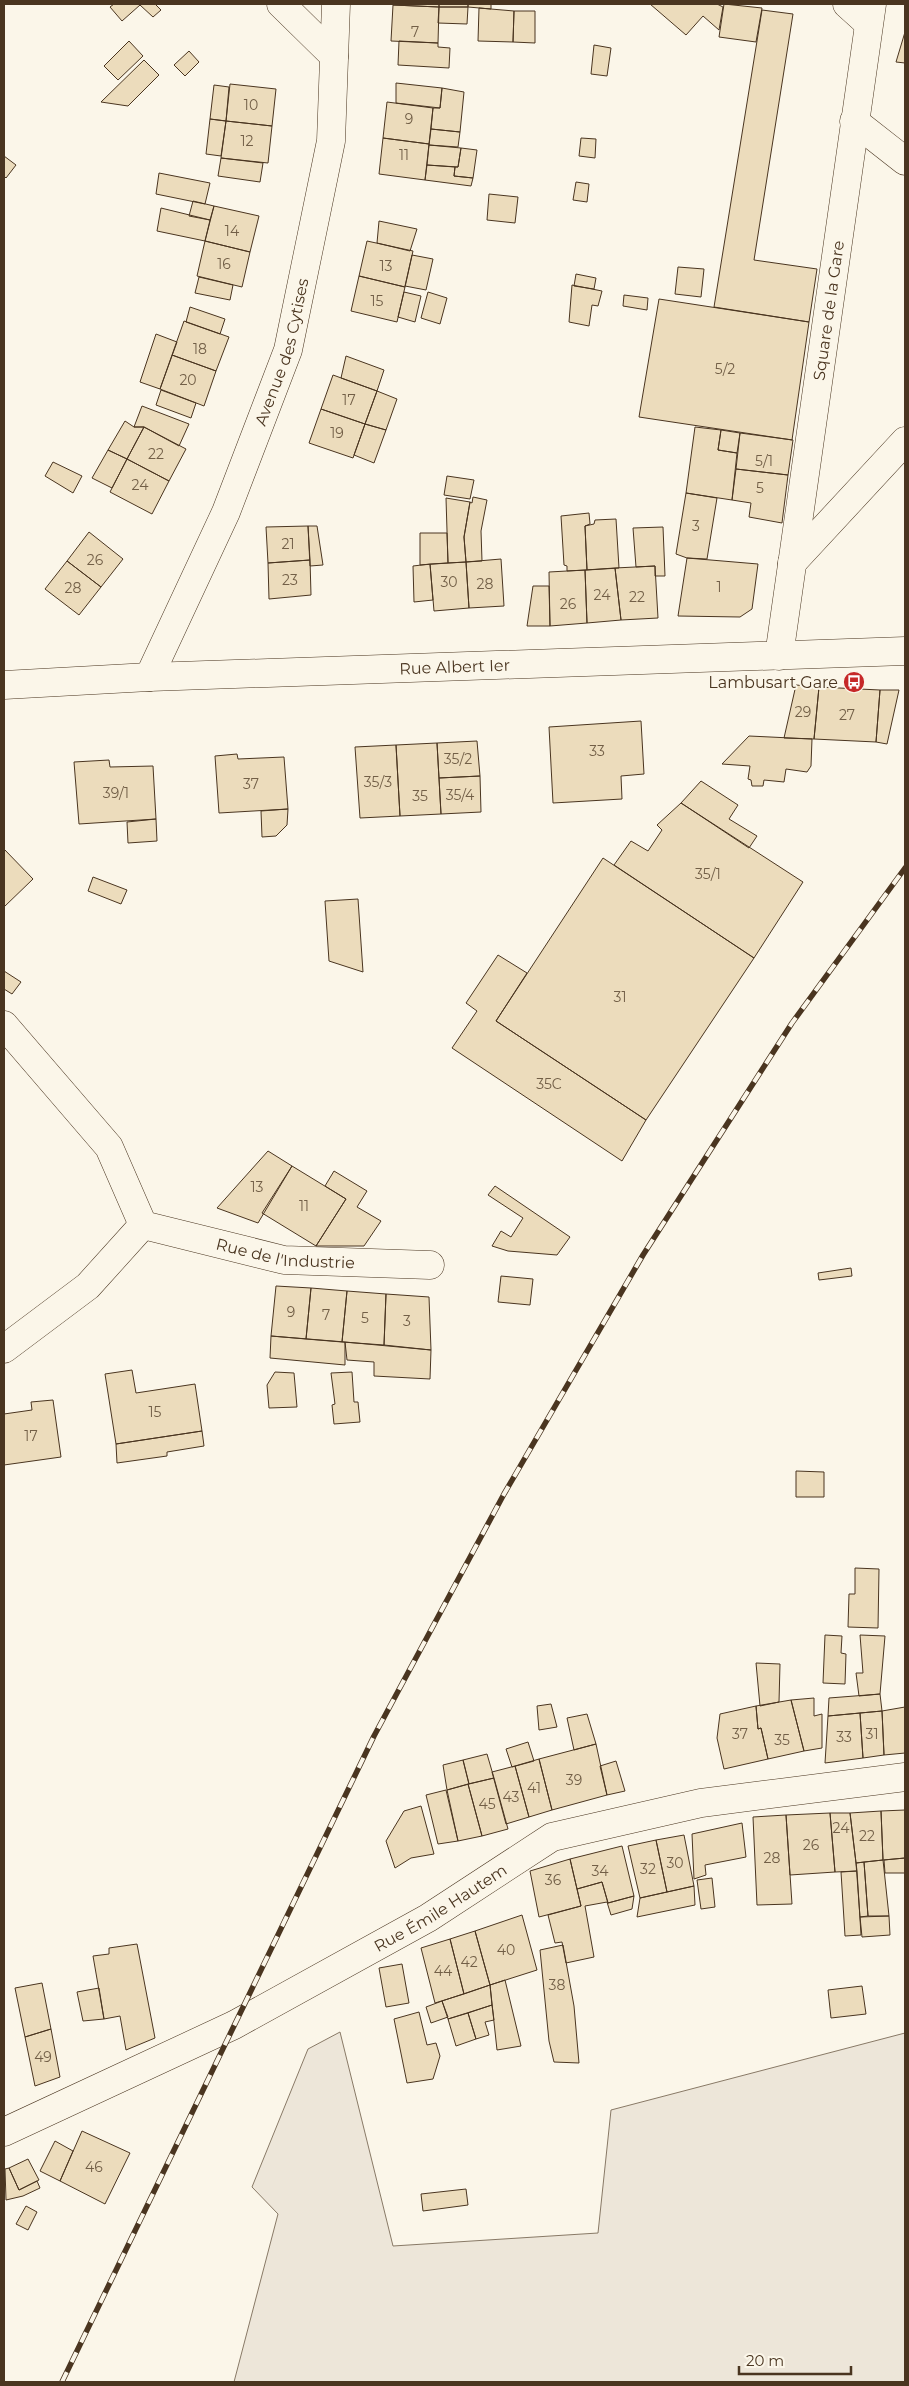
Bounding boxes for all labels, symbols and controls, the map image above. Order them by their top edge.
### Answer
house number: 7 [411,23,419,41]
house number: 10 [244,96,258,114]
house number: 9 [405,110,413,128]
house number: 12 [240,132,254,150]
house number: 11 [399,146,409,164]
house number: 14 [225,222,240,240]
street label: Square de la Gare [809,239,848,382]
house number: 16 [217,255,231,273]
house number: 13 [380,257,393,275]
street label: Avenue des Cytises [250,276,312,428]
house number: 15 [371,292,384,310]
house number: 18 [193,340,207,358]
house number: 5/2 [715,360,735,378]
house number: 20 [179,371,197,389]
house number: 17 [342,391,356,409]
house number: 19 [330,424,344,442]
house number: 22 [148,445,164,463]
house number: 5/1 [755,452,773,470]
house number: 24 [132,476,149,494]
house number: 5 [756,479,764,497]
house number: 3 [692,517,700,535]
house number: 21 [281,535,295,553]
house number: 26 [87,551,104,569]
house number: 23 [282,571,298,589]
house number: 30 [440,573,458,591]
house number: 28 [477,575,494,593]
house number: 1 [716,578,722,596]
house number: 28 [65,579,82,597]
house number: 24 [594,586,611,604]
house number: 22 [629,588,645,606]
house number: 26 [560,595,577,613]
street label: Rue Albert Ier [399,655,510,678]
bus stop icon: Lambusart Gare [842,670,866,694]
place label: Lambusart Gare [708,673,838,692]
house number: 29 [795,703,811,721]
house number: 27 [839,706,855,724]
house number: 33 [589,742,605,760]
house number: 35/2 [444,750,472,768]
house number: 35/3 [364,773,392,791]
house number: 37 [243,775,259,793]
house number: 39/1 [103,784,129,802]
house number: 35/4 [446,786,475,804]
house number: 35 [412,787,428,805]
house number: 35/1 [695,865,721,883]
house number: 31 [614,988,626,1006]
house number: 35C [536,1075,562,1093]
house number: 13 [251,1178,264,1196]
house number: 11 [299,1197,309,1215]
street label: Rue de l'Industrie [214,1234,355,1272]
house number: 9 [287,1303,295,1321]
house number: 7 [322,1306,330,1324]
house number: 5 [361,1309,369,1327]
house number: 3 [403,1312,411,1330]
house number: 15 [149,1403,162,1421]
house number: 17 [24,1427,38,1445]
house number: 37 [732,1725,748,1743]
house number: 31 [866,1725,878,1743]
house number: 33 [836,1728,852,1746]
house number: 35 [774,1731,790,1749]
house number: 39 [566,1771,582,1789]
house number: 41 [527,1779,541,1797]
house number: 43 [503,1788,520,1806]
house number: 45 [478,1795,496,1813]
house number: 24 [833,1819,850,1837]
house number: 22 [859,1827,875,1845]
house number: 26 [803,1836,820,1854]
house number: 28 [764,1849,781,1867]
house number: 30 [666,1854,684,1872]
street label: Rue Émile Hautem [370,1860,510,1956]
house number: 32 [640,1860,656,1878]
house number: 34 [591,1862,609,1880]
house number: 36 [545,1871,562,1889]
house number: 40 [497,1941,515,1959]
house number: 42 [460,1953,478,1971]
house number: 44 [434,1962,453,1980]
house number: 38 [549,1976,565,1994]
house number: 49 [34,2048,52,2066]
house number: 46 [85,2158,103,2176]
scale bar [739,2344,852,2376]
text: 20 m [746,2351,784,2370]

